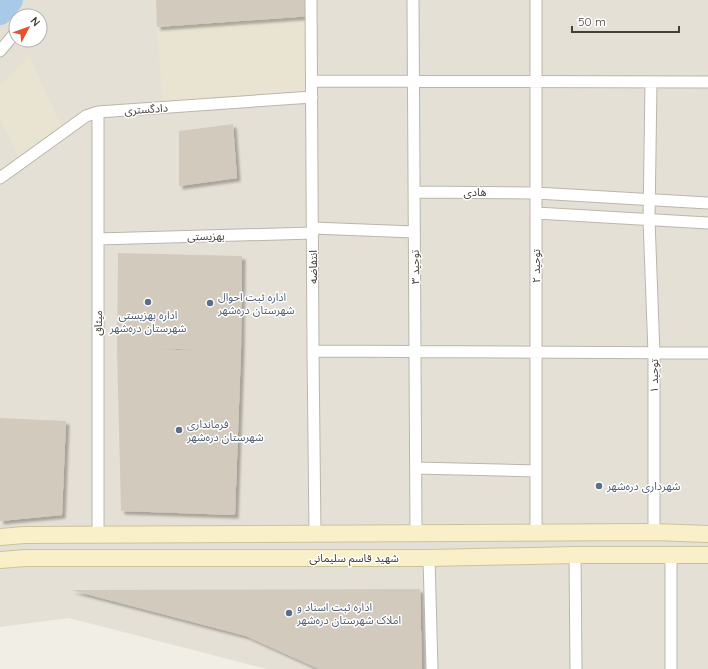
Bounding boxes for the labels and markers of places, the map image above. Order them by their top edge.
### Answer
place label: اداره ثبت احوال شهرستان دره‌شهر [217,290,295,317]
marker: اداره بهزیستی شهرستان دره‌شهر [143,297,153,307]
marker: اداره ثبت احوال شهرستان دره‌شهر [205,298,215,308]
place label: اداره بهزیستی شهرستان دره‌شهر [109,308,187,335]
place label: فرمانداری شهرستان دره‌شهر [186,417,264,444]
marker: فرمانداری شهرستان دره‌شهر [174,425,184,435]
place label: شهرداری دره‌شهر [606,479,681,493]
marker: شهرداری دره‌شهر [594,481,604,491]
place label: اداره ثبت اسناد و املاک شهرستان دره‌شهر [296,600,401,627]
marker: اداره ثبت اسناد و املاک شهرستان دره‌شهر [284,608,294,618]

